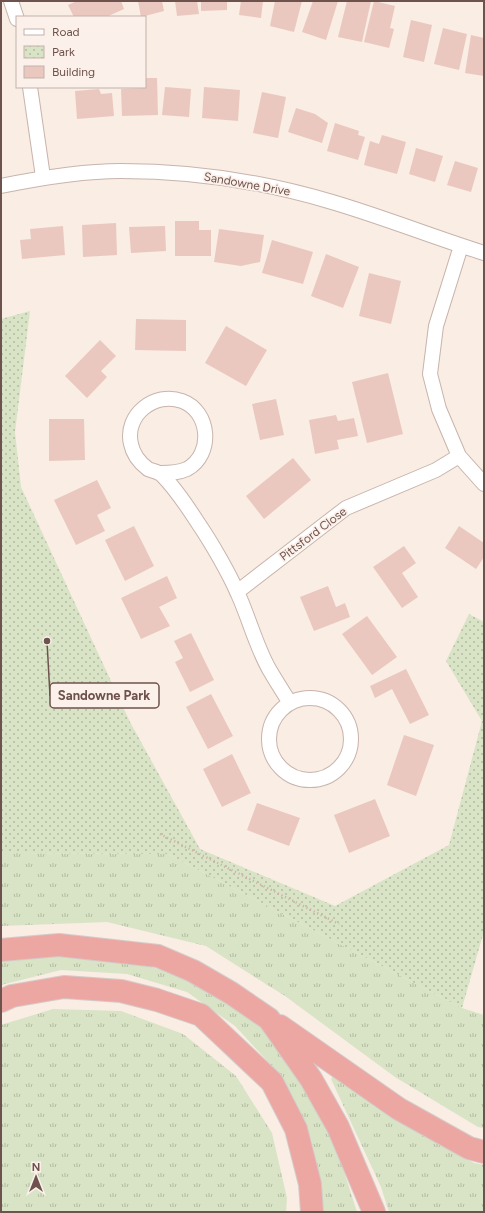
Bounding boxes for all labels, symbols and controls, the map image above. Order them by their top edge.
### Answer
legend [16,16,146,88]
text: Road [52,25,80,39]
text: Park [52,45,75,59]
text: Building [52,65,95,79]
street label: Sandowne Drive [203,170,292,199]
street label: Pittsford Close [277,504,350,564]
callout: Sandowne Park [50,683,159,708]
text: Sandowne Park [58,688,150,703]
north arrow [16,1157,56,1197]
text: N [32,1161,40,1174]

